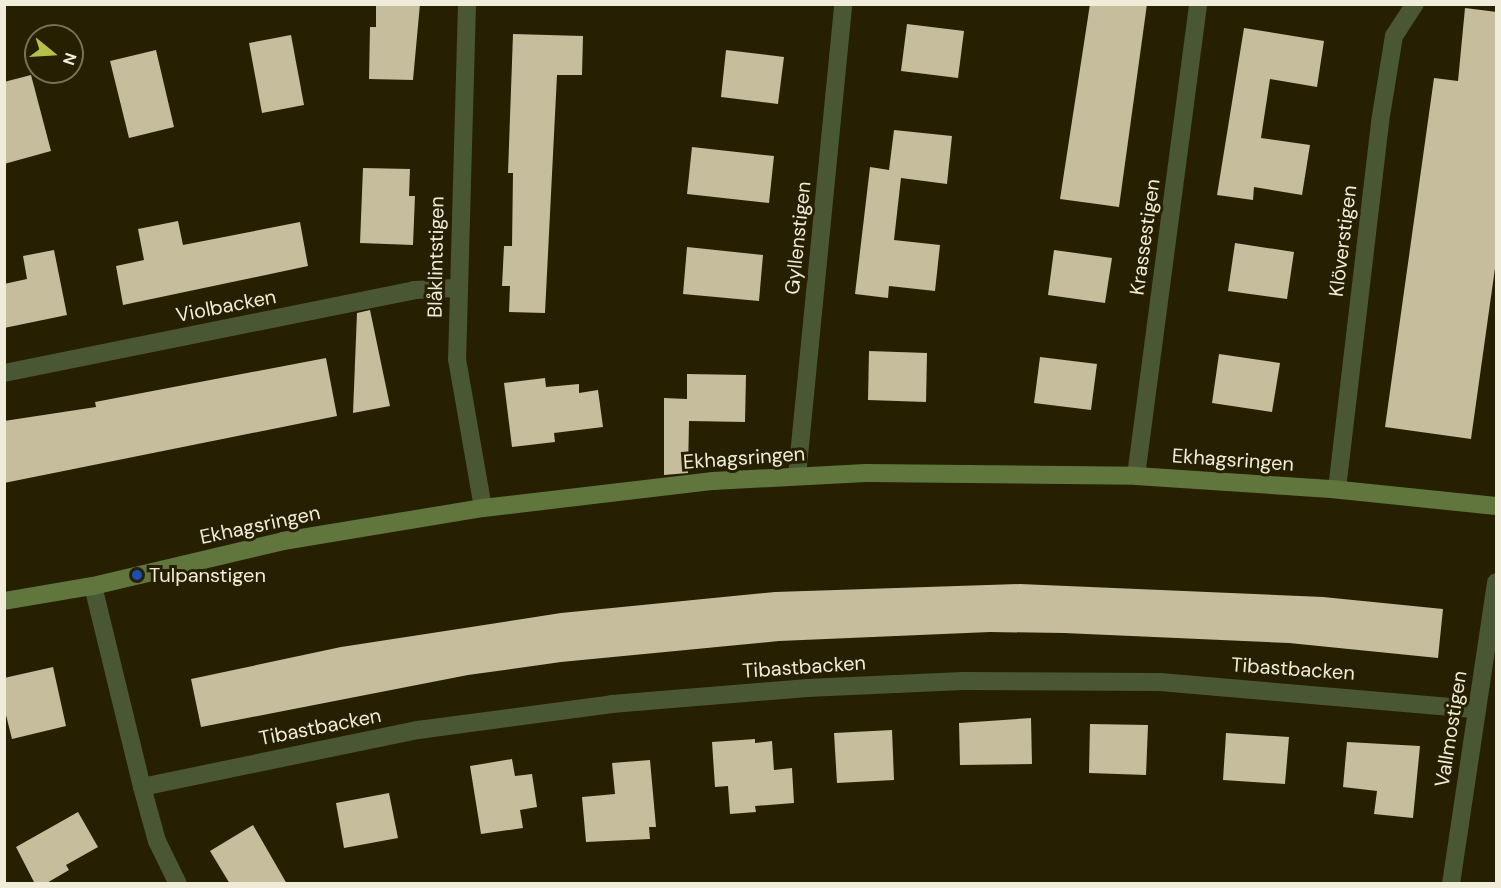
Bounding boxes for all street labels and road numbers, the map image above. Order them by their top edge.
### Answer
street label: Krassestigen [1125,177,1165,297]
street label: Gyllenstigen [780,180,816,296]
street label: Klöverstigen [1324,184,1362,298]
street label: Blåklintstigen [423,196,449,318]
street label: Violbacken [174,285,278,327]
street label: Ekhagsringen [682,442,806,474]
street label: Ekhagsringen [1171,444,1295,476]
street label: Ekhagsringen [198,501,322,549]
street label: Tibastbacken [741,651,867,683]
street label: Tibastbacken [1230,653,1356,685]
street label: Vallmostigen [1430,669,1472,789]
street label: Tibastbacken [257,703,383,751]

